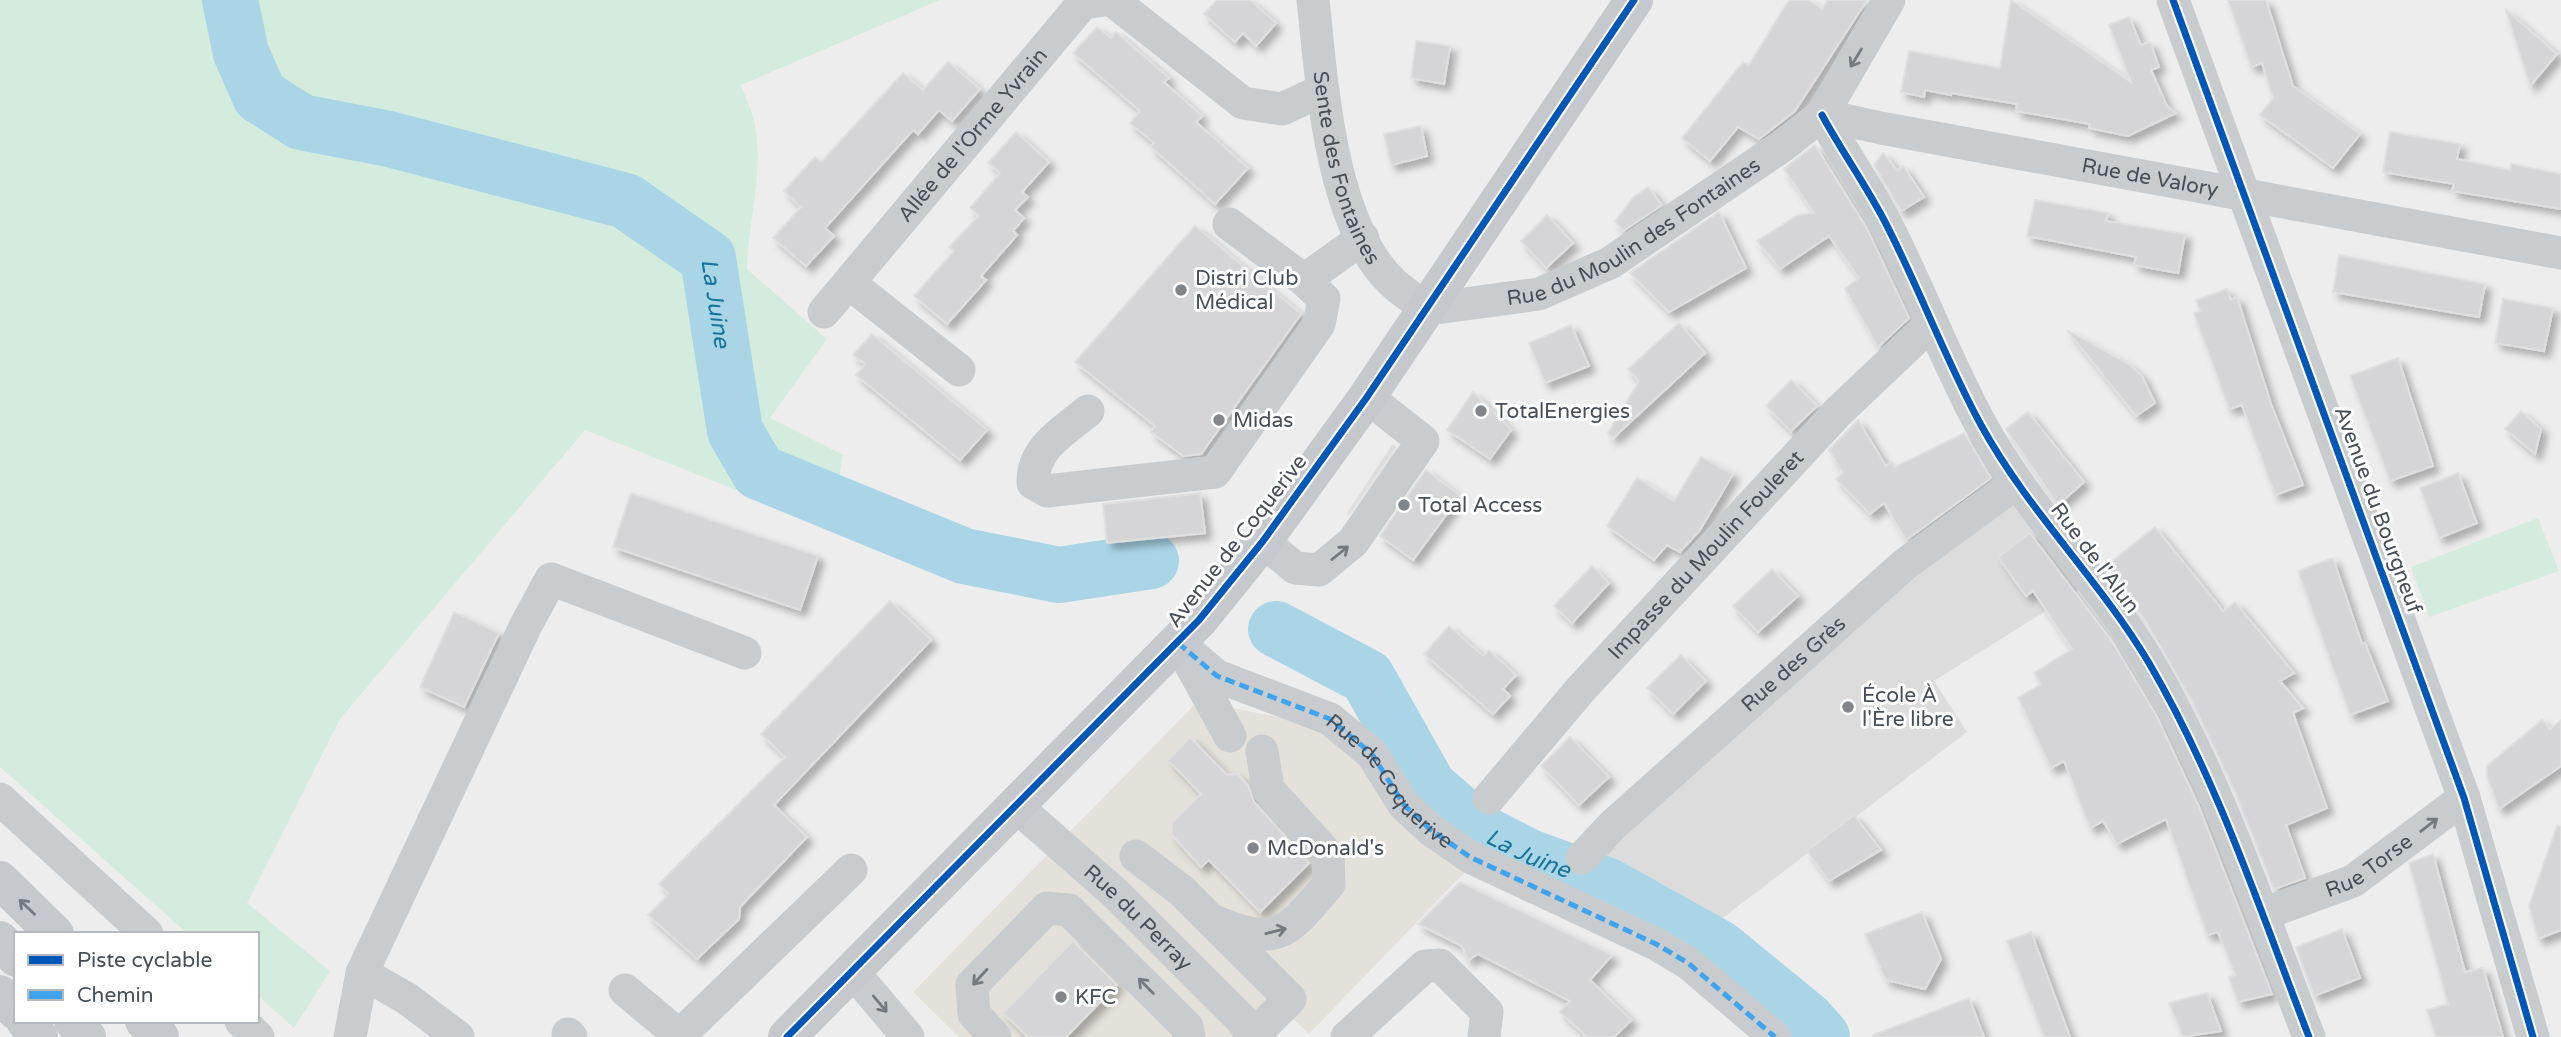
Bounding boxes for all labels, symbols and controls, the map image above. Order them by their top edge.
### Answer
street label: Allée de l'Orme Yvrain [892,43,1052,227]
one-way arrow [1849,47,1863,67]
street label: Sente des Fontaines [1308,70,1386,269]
street label: Rue du Moulin des Fontaines [1505,152,1765,311]
street label: Rue de Valory [2080,153,2220,202]
water label: La Juine [694,257,736,352]
place label: Distri Club Médical [1195,266,1298,315]
marker: Distri Club Médical [1173,282,1189,298]
place label: TotalEnergies [1495,399,1630,424]
marker: TotalEnergies [1473,403,1489,419]
street label: Avenue du Bourgneuf [2329,403,2427,617]
place label: Midas [1233,408,1293,433]
marker: Midas [1211,412,1227,428]
street label: Impasse du Moulin Fouleret [1603,445,1809,664]
street label: Avenue de Coquerive [1162,450,1312,632]
place label: Total Access [1418,493,1542,518]
marker: Total Access [1396,497,1412,513]
street label: Rue de l'Alun [2045,498,2145,618]
one-way arrow [1331,545,1349,561]
street label: Rue des Grès [1736,611,1851,717]
place label: École À l'Ère libre [1862,683,1954,732]
marker: École À l'Ère libre [1840,699,1856,715]
street label: Rue de Coquerive [1321,708,1458,854]
one-way arrow [2420,817,2438,832]
water label: La Juine [1481,823,1576,885]
street label: Rue Torse [2322,829,2417,903]
place label: McDonald's [1267,836,1384,861]
marker: McDonald's [1245,840,1261,856]
street label: Rue du Perray [1079,859,1198,976]
one-way arrow [19,898,36,915]
one-way arrow [1265,924,1287,937]
legend [14,932,259,1023]
text: Piste cyclable [77,948,212,973]
one-way arrow [972,968,988,986]
one-way arrow [1138,978,1155,995]
text: Chemin [77,983,154,1008]
place label: KFC [1075,985,1116,1010]
marker: KFC [1053,989,1069,1005]
one-way arrow [872,995,888,1013]

